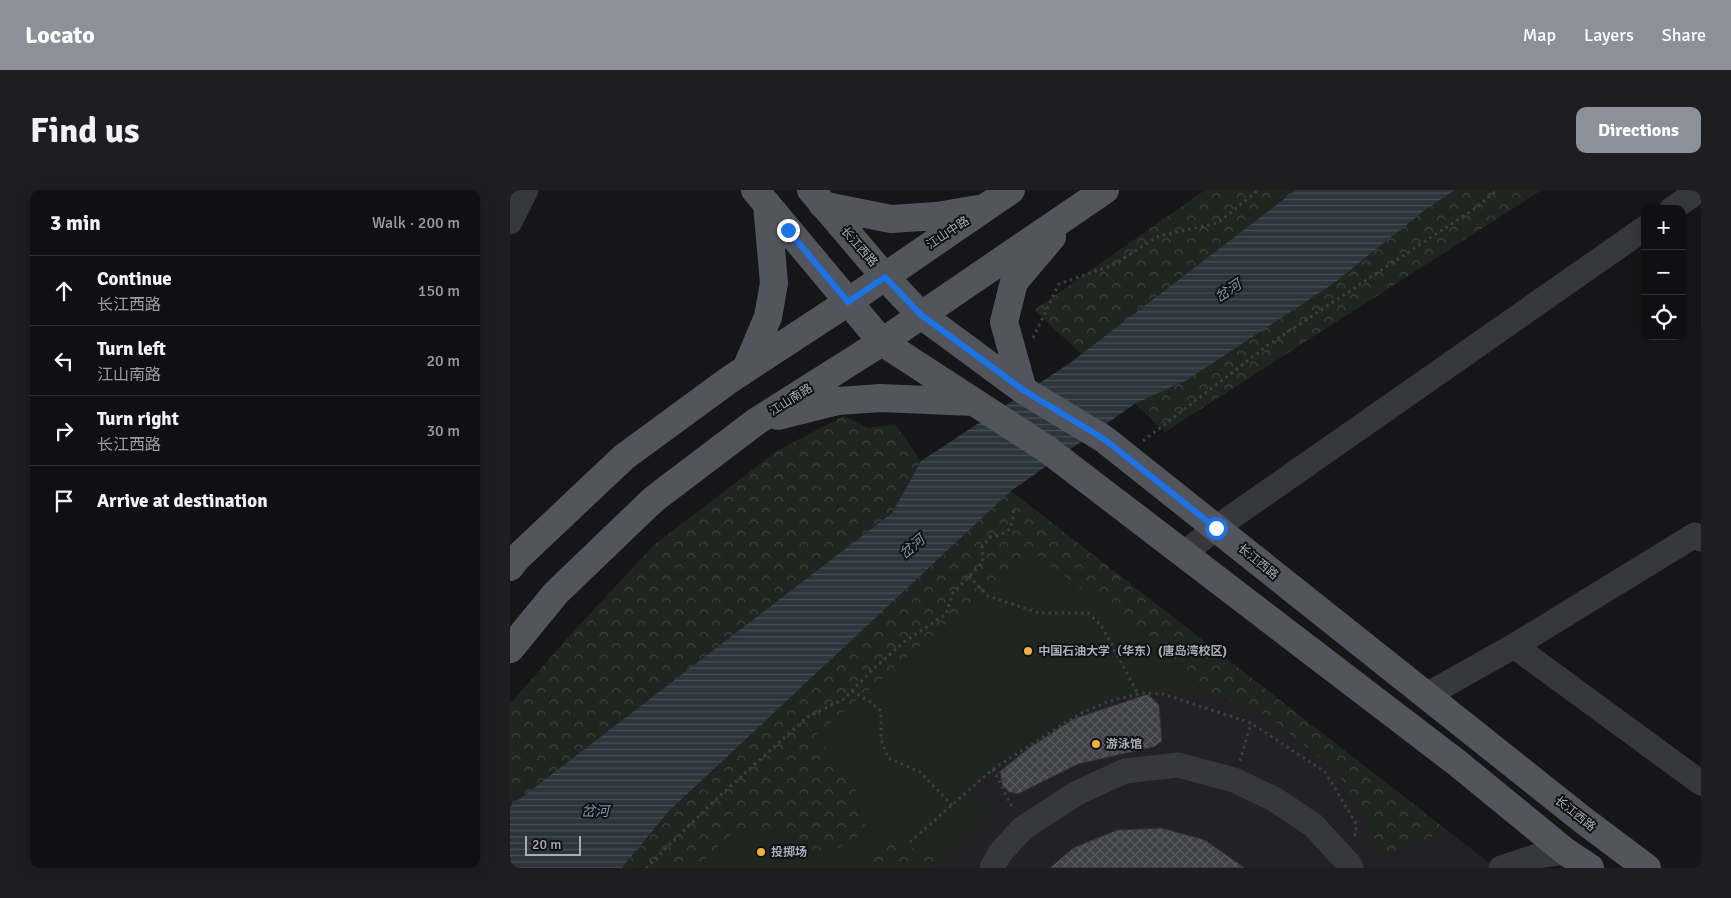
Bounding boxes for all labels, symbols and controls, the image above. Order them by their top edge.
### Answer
text: Locato [25,20,95,50]
text: Map [1523,24,1556,46]
text: Layers [1584,24,1634,46]
text: Share [1662,24,1706,46]
button: Directions [1576,107,1701,153]
text: Find us [30,109,140,152]
map controls [1641,205,1686,340]
button: + [1641,205,1686,250]
text: 3 min [50,210,101,236]
text: Walk · 200 m [372,213,460,233]
street label: 江山中路 [924,213,972,253]
route end [777,219,800,242]
street label: 长江西路 [838,224,880,270]
button: − [1641,250,1686,295]
text: Continue [97,267,172,291]
water label: 岔河 [1212,275,1247,306]
icon: ahead [50,277,78,305]
text: 150 m [418,281,460,301]
text: 长江西路 [97,295,161,315]
button: locate [1641,295,1686,340]
text: Turn left [97,337,166,361]
icon: left [50,347,78,375]
text: 20 m [426,351,460,371]
text: 江山南路 [97,365,161,385]
street label: 江山南路 [767,381,815,419]
text: Turn right [97,407,179,431]
icon: right [50,417,78,445]
text: 30 m [426,421,460,441]
text: 长江西路 [97,435,161,455]
icon: arrive [50,487,78,515]
text: Arrive at destination [97,489,268,513]
route start [1205,517,1228,540]
water label: 岔河 [896,529,930,563]
street label: 长江西路 [1235,541,1281,583]
place label: 中国石油大学（华东）(唐岛湾校区) [1038,644,1227,659]
marker: 中国石油大学（华东）(唐岛湾校区) [1022,645,1034,657]
place label: 游泳馆 [1106,737,1142,752]
marker: 游泳馆 [1090,738,1102,750]
street label: 长江西路 [1551,793,1599,835]
water label: 岔河 [581,803,612,820]
scale bar [525,833,581,856]
text: 20 m [532,836,561,853]
place label: 投掷场 [771,845,807,860]
marker: 投掷场 [755,846,767,858]

